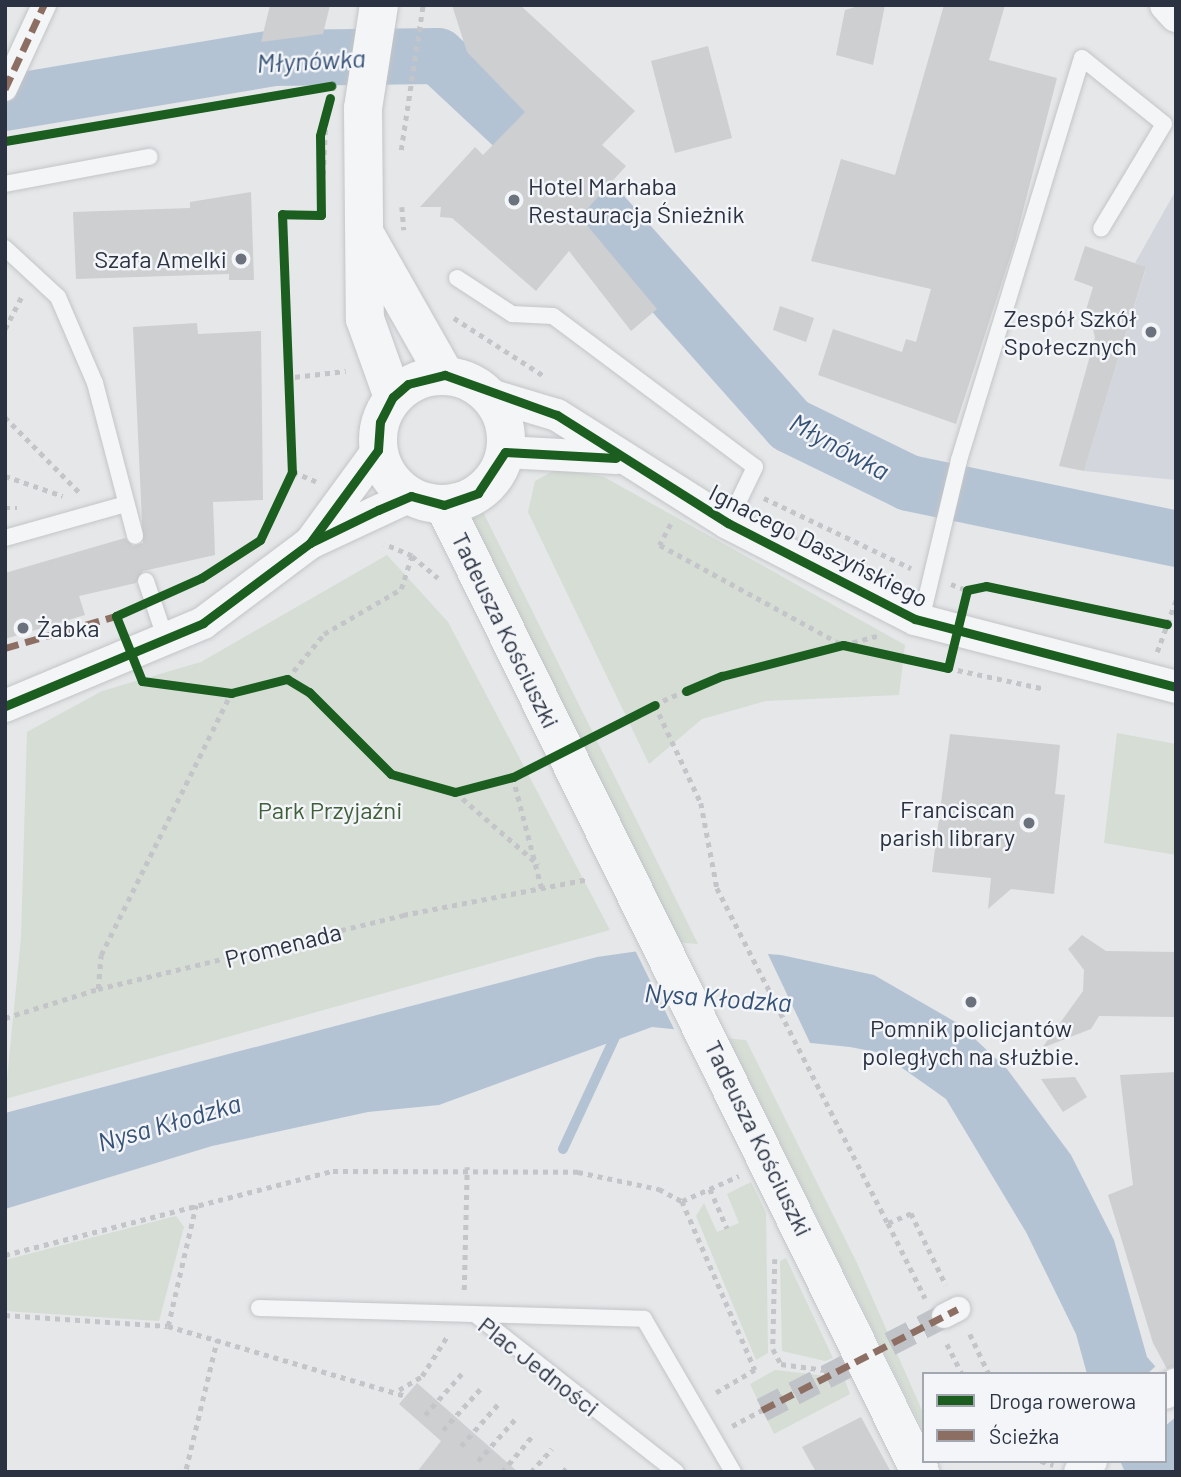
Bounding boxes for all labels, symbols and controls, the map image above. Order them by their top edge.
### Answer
water label: Młynówka [256,42,366,78]
place label: Hotel Marhaba Restauracja Śnieżnik [528,172,745,228]
marker: Hotel Marhaba Restauracja Śnieżnik [506,192,522,208]
place label: Szafa Amelki [94,245,227,273]
marker: Szafa Amelki [233,251,249,267]
place label: Zespół Szkół Społecznych [1003,304,1137,360]
marker: Zespół Szkół Społecznych [1143,324,1159,340]
water label: Młynówka [785,406,895,486]
street label: Ignacego Daszyńskiego [705,477,933,613]
street label: Tadeusza Kościuszki [446,527,566,733]
place label: Żabka [37,614,100,642]
marker: Żabka [15,620,31,636]
place label: Franciscan parish library [879,795,1015,851]
park label: Park Przyjaźni [258,796,402,824]
marker: Franciscan parish library [1021,815,1037,831]
street label: Promenada [222,917,344,973]
water label: Nysa Kłodzka [643,976,793,1018]
marker: Pomnik policjantów poległych na służbie. [963,994,979,1010]
place label: Pomnik policjantów poległych na służbie. [862,1014,1080,1070]
street label: Tadeusza Kościuszki [699,1035,819,1241]
water label: Nysa Kłodzka [94,1087,244,1157]
street label: Plac Jedności [473,1310,605,1422]
legend [922,1372,1167,1463]
text: Droga rowerowa [989,1388,1136,1413]
text: Ścieżka [989,1423,1059,1448]

